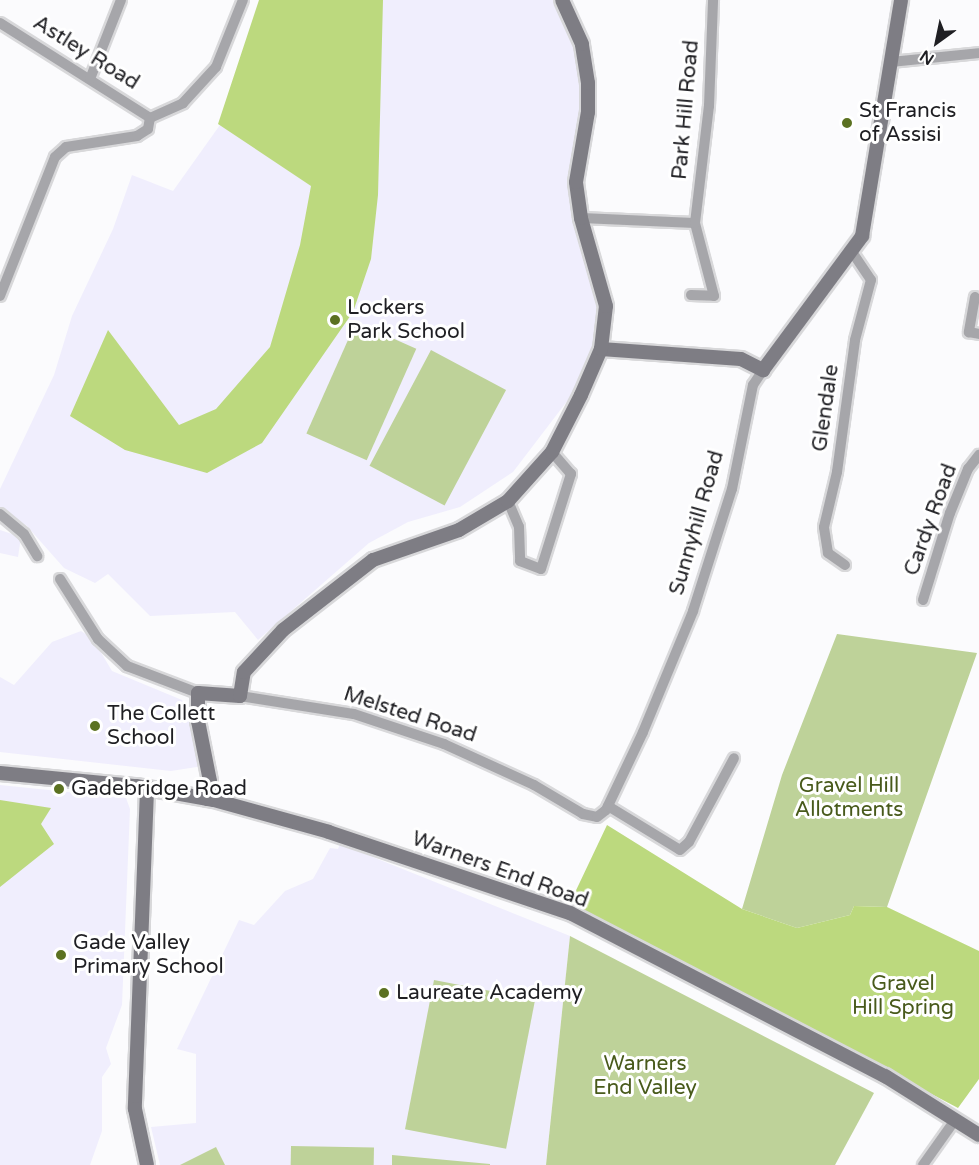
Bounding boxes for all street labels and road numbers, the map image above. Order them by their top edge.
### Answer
street label: Astley Road [28,10,144,96]
street label: Park Hill Road [667,39,705,181]
street label: Glendale [807,363,845,453]
street label: Sunnyhill Road [664,448,730,598]
street label: Cardy Road [899,461,963,579]
street label: Melsted Road [340,682,480,748]
street label: Warners End Road [408,826,592,914]

